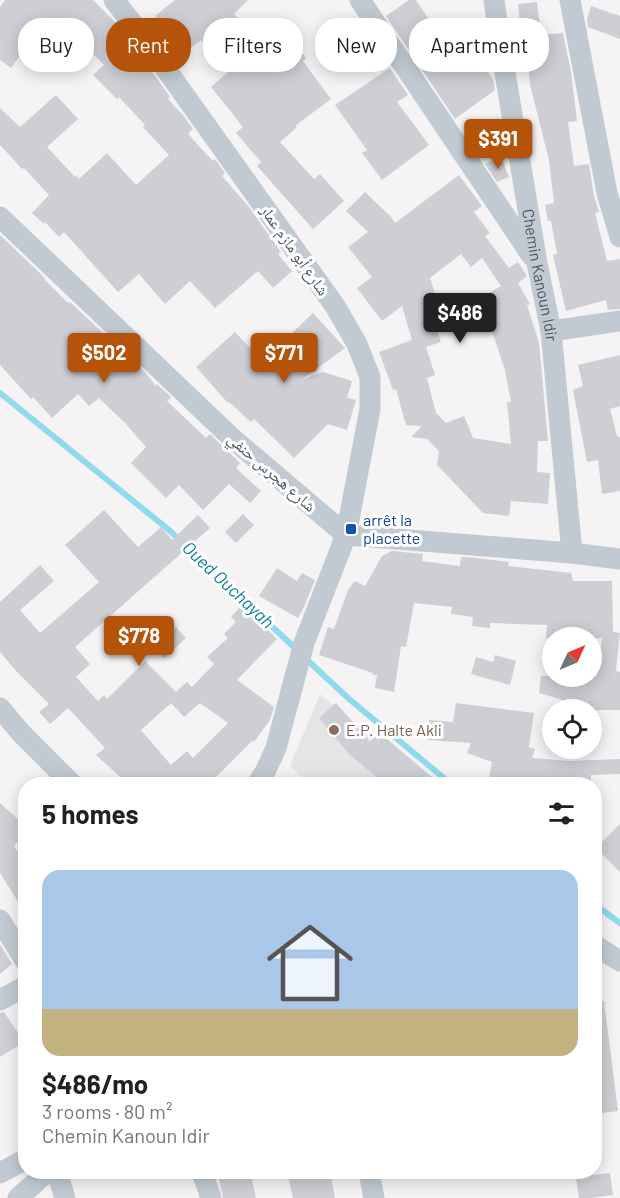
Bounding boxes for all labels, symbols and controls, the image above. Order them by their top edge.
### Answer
chip: Buy [18,18,94,72]
chip: Rent [106,18,191,72]
chip: Filters [203,18,303,72]
chip: New [315,18,397,72]
chip: Apartment [409,18,549,72]
pin: $391 [462,119,534,170]
text: $391 [478,126,518,150]
street label: شارع أبو مازم عمار [255,200,334,300]
street label: Chemin Kanoun Idir [519,207,562,342]
pin: $486 [424,293,496,344]
text: $486 [437,300,483,324]
pin: $502 [68,333,140,384]
pin: $771 [248,333,320,384]
text: $502 [82,340,126,364]
text: $771 [265,340,303,364]
street label: شارع هجرس حنفي [222,428,320,518]
place label: arrêt la placette [363,510,420,547]
marker: arrêt la placette [344,522,358,536]
water label: Oued Ouchayah [178,536,279,632]
pin: $778 [103,616,175,667]
text: $778 [118,623,160,647]
north arrow [542,627,602,687]
map controls [542,627,602,759]
button: locate [542,699,602,759]
place label: E.P. Halte Akli [346,720,442,739]
marker: E.P. Halte Akli [327,723,341,737]
icon: filters [545,797,578,830]
text: 5 homes [42,798,139,829]
icon: home [256,909,364,1017]
text: $486/mo [42,1068,148,1099]
text: 3 rooms · 80 m² [42,1099,172,1123]
text: Chemin Kanoun Idir [42,1123,210,1147]

